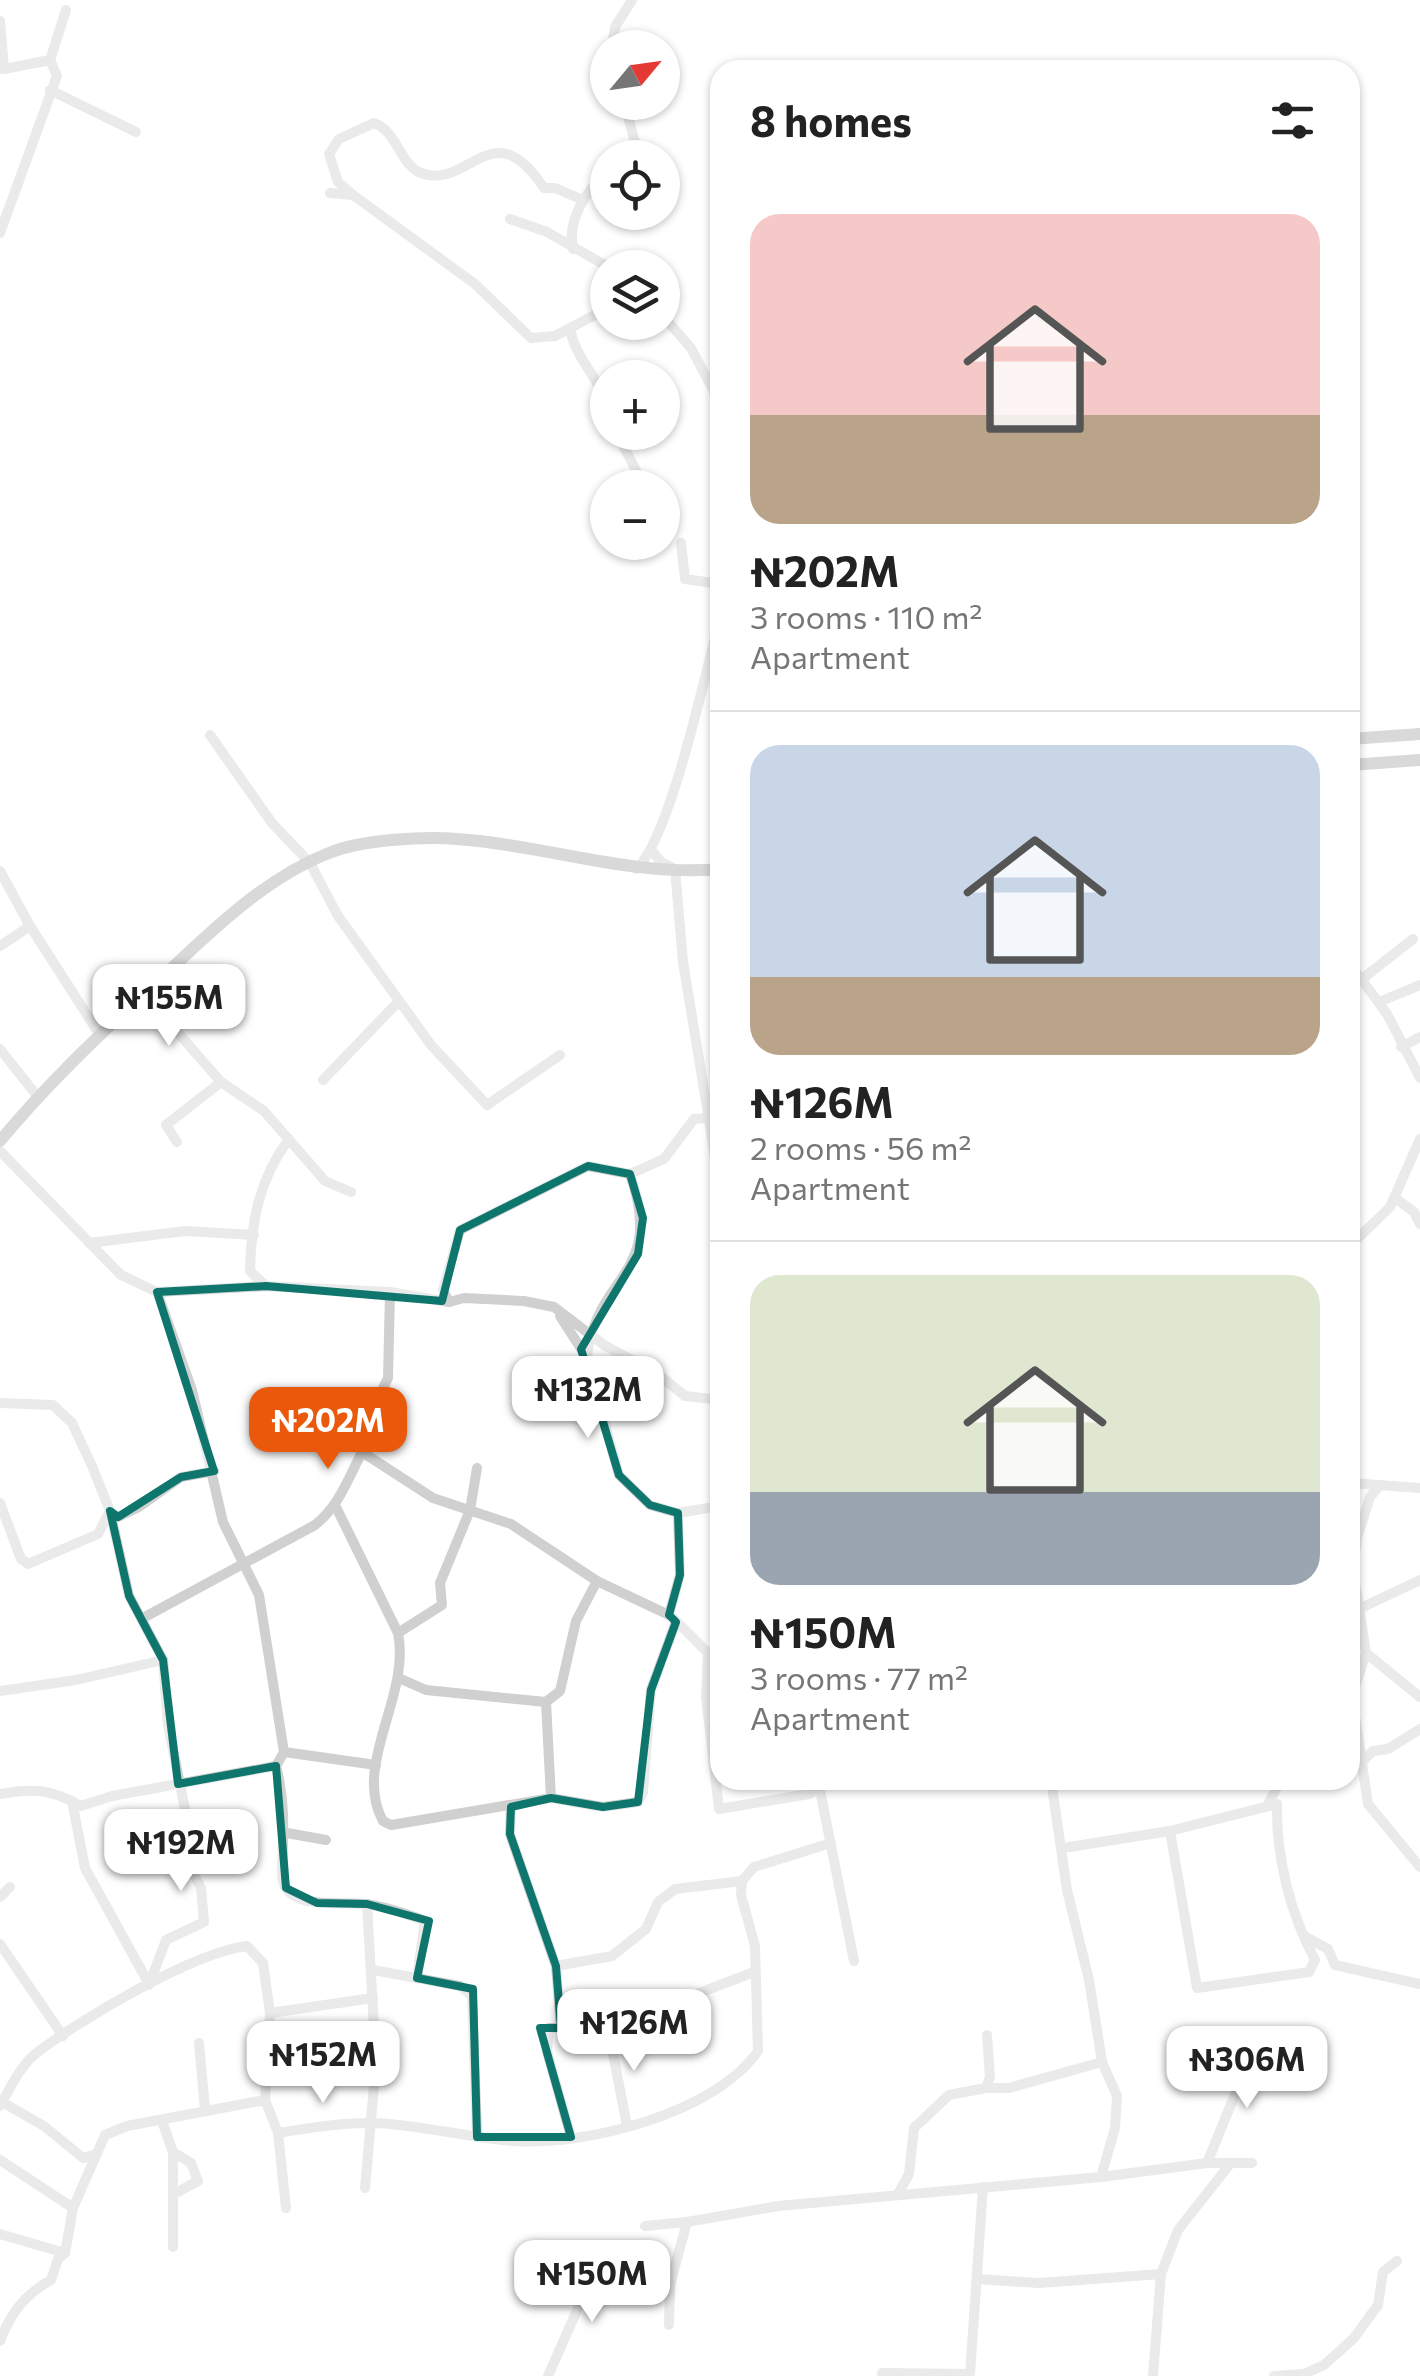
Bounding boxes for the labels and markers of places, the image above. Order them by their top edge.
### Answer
pin: ₦155M [99,964,239,1049]
pin: ₦132M [518,1356,658,1441]
pin: ₦202M [258,1387,398,1472]
pin: ₦192M [111,1809,251,1894]
pin: ₦126M [564,1989,704,2074]
pin: ₦152M [253,2021,393,2106]
pin: ₦306M [1177,2026,1317,2111]
pin: ₦150M [522,2240,662,2325]

